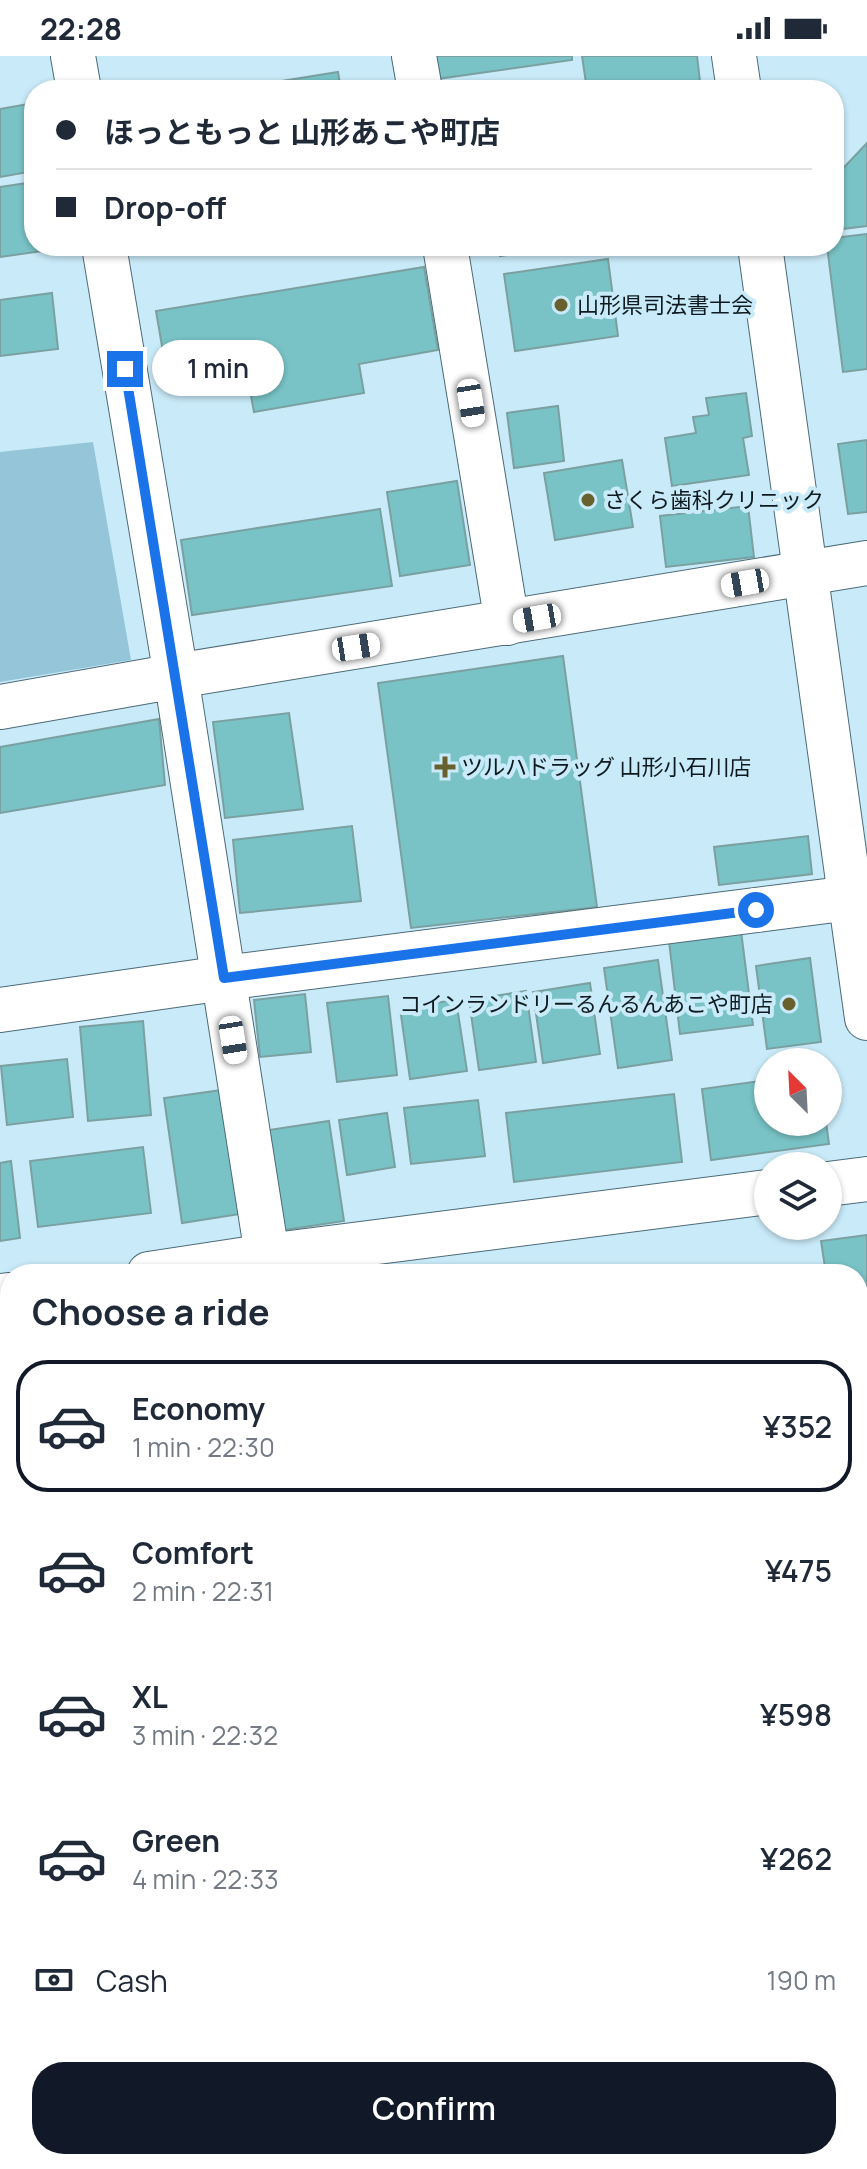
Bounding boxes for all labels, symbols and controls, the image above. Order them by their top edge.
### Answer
text: 22:28 [40,8,122,49]
text: ほっともっと 山形あこや町店 [104,111,500,152]
text: Drop-off [104,187,226,228]
place label: 山形県司法書士会 [577,290,753,320]
marker: 山形県司法書士会 [552,296,570,314]
callout: 1 min [153,341,285,397]
text: 1 min [187,350,249,386]
route end [107,351,143,387]
car [455,377,487,429]
place label: さくら歯科クリニック [604,485,824,515]
marker: さくら歯科クリニック [579,491,597,509]
car [719,567,771,599]
car [511,602,563,634]
car [330,631,382,663]
place label: ツルハドラッグ 山形小石川店 [461,752,751,782]
marker: ツルハドラッグ 山形小石川店 [436,758,454,776]
route start [738,892,774,928]
place label: コインランドリーるんるんあこや町店 [399,989,773,1019]
marker: コインランドリーるんるんあこや町店 [780,995,798,1013]
car [217,1014,249,1066]
north arrow [754,1048,842,1136]
map controls [754,1048,842,1240]
button: layers [754,1152,842,1240]
text: Choose a ride [32,1287,270,1336]
text: Economy [132,1388,265,1429]
icon: car [36,1390,108,1462]
text: ¥352 [763,1406,832,1447]
text: 1 min · 22:30 [132,1429,275,1465]
text: Comfort [132,1532,254,1573]
icon: car [36,1534,108,1606]
text: ¥475 [765,1550,832,1591]
text: 2 min · 22:31 [132,1573,274,1609]
text: XL [132,1676,168,1717]
icon: car [36,1678,108,1750]
text: ¥598 [760,1694,832,1735]
text: 3 min · 22:32 [132,1717,278,1753]
text: Green [132,1820,220,1861]
icon: car [36,1822,108,1894]
text: ¥262 [760,1838,832,1879]
text: 4 min · 22:33 [132,1861,279,1897]
icon: cash [32,1958,76,2002]
text: Cash [96,1960,168,2001]
text: 190 m [767,1962,836,1998]
button: Confirm [32,2062,836,2154]

